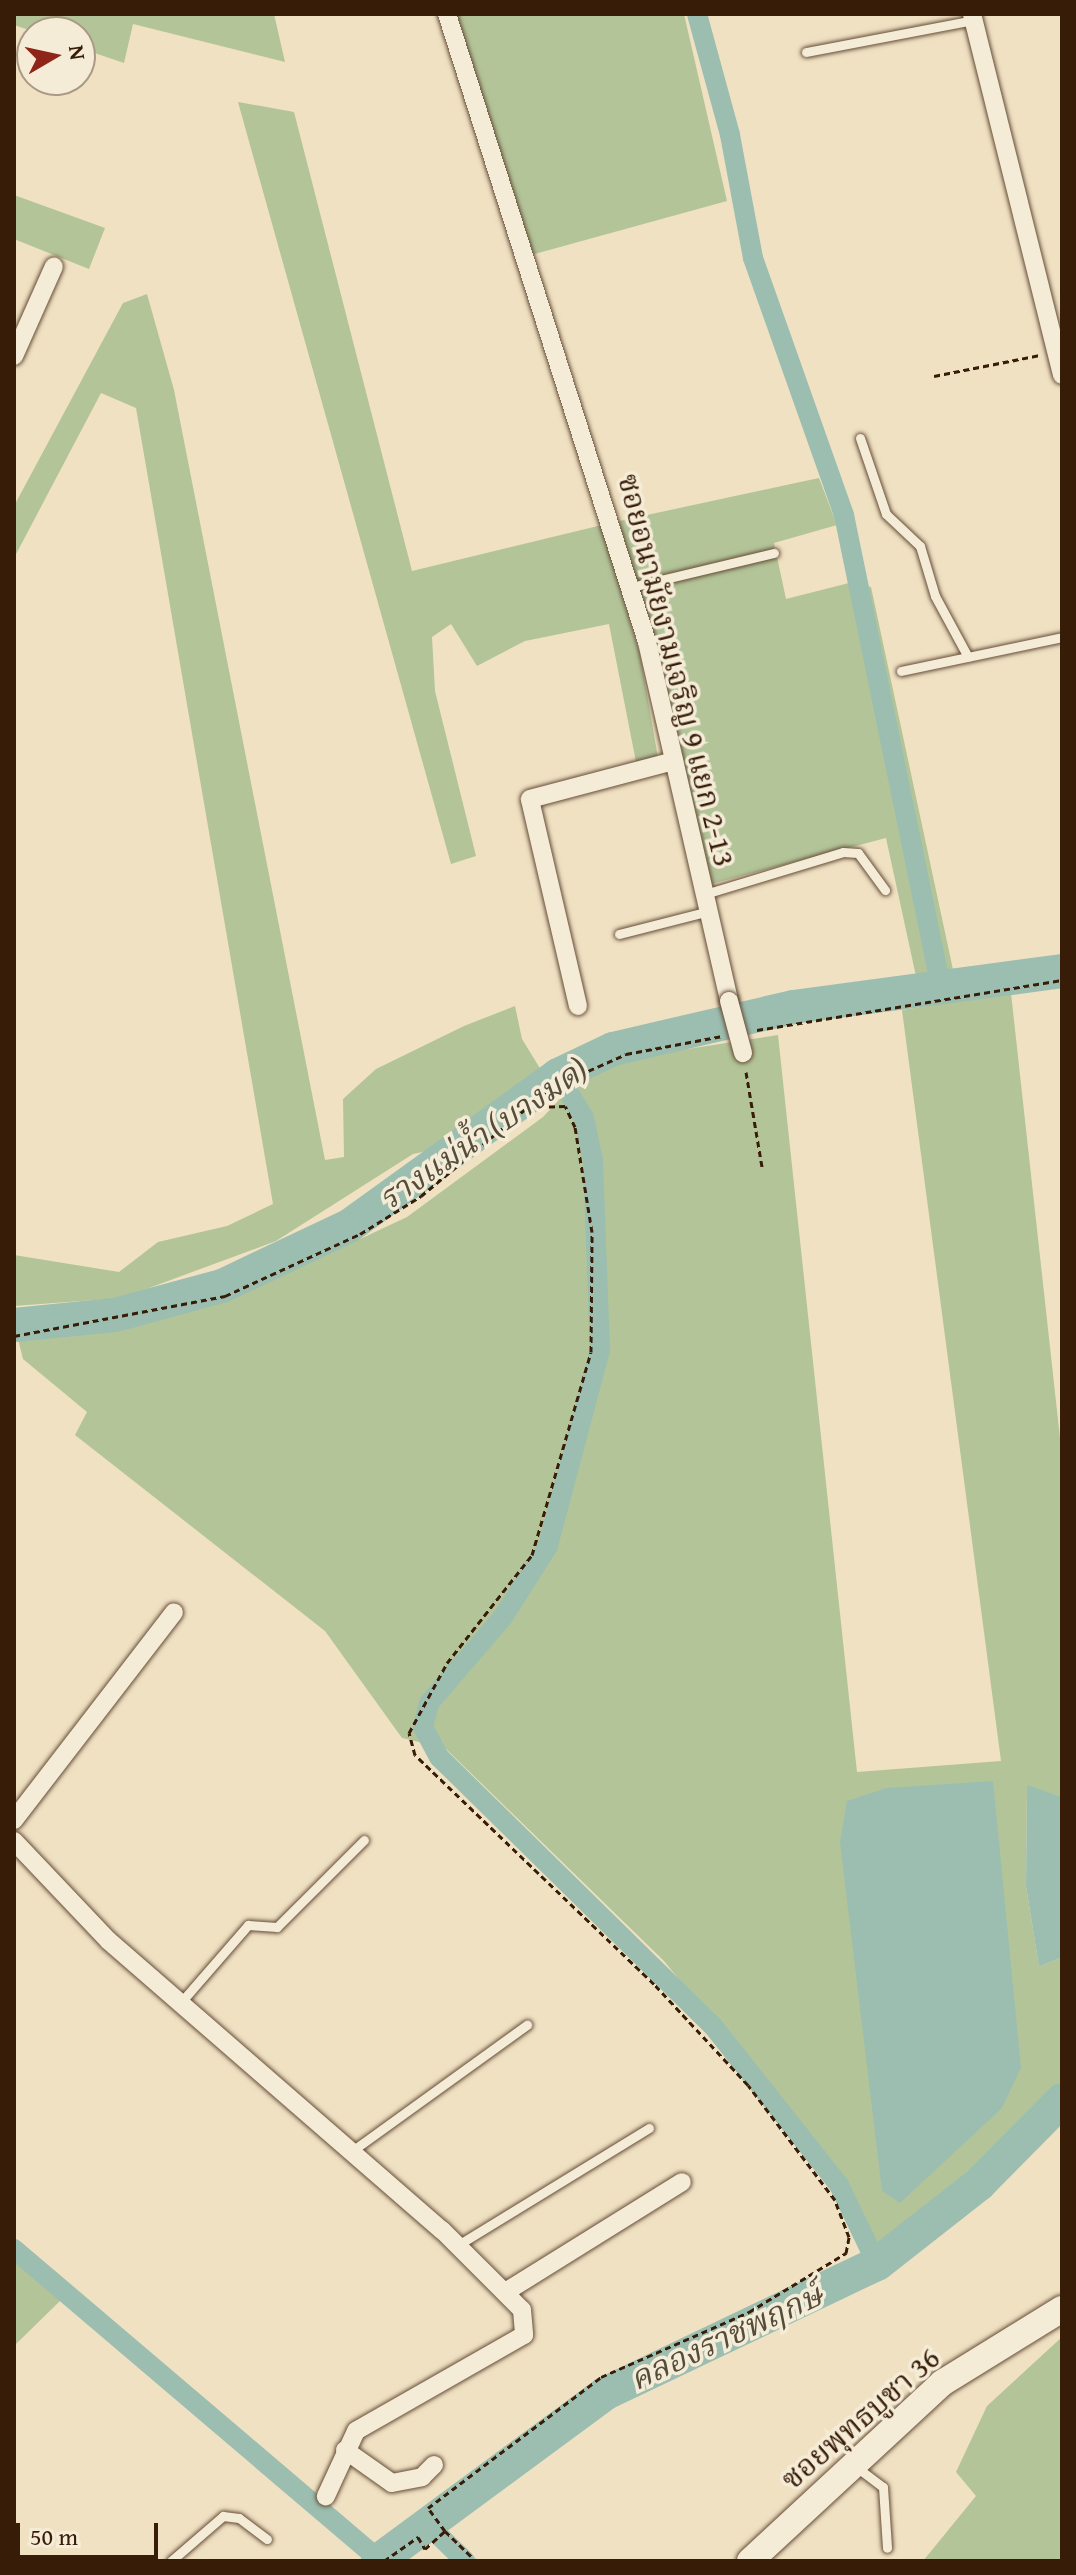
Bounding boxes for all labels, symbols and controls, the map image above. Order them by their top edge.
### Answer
north arrow [16,16,96,96]
text: N [61,43,95,62]
street label: ซอยอนามัยงามเจริญ 9 แยก 2-13 [611,470,743,870]
water label: รางแม่น้ำ (บางมด) [371,1050,595,1218]
water label: คลองราชพฤกษ์ [623,2276,829,2398]
street label: ซอยพุทธบูชา 36 [773,2339,947,2497]
scale bar [20,2507,162,2557]
text: 50 m [30,2519,78,2554]

